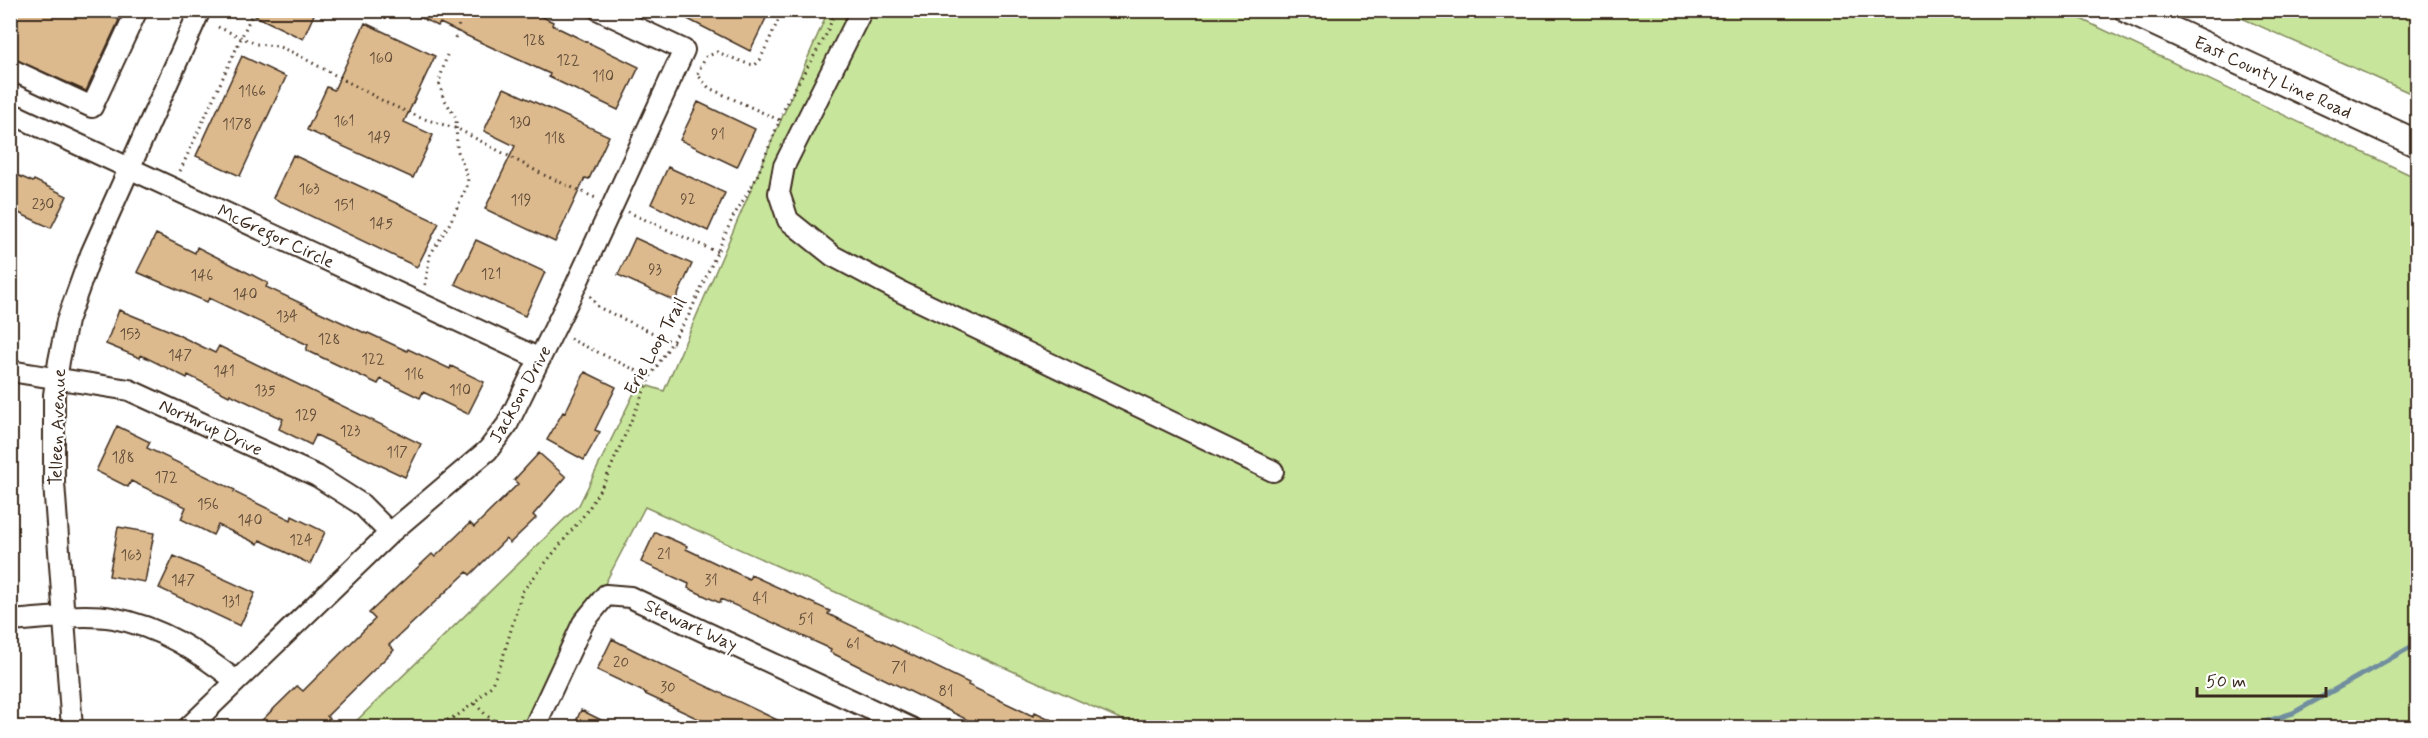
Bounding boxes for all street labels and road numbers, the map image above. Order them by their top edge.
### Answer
street label: East County Line Road [2190,31,2355,125]
street label: McGregor Circle [212,199,338,276]
street label: Erie Loop Trail [619,293,693,400]
street label: Jackson Drive [484,341,558,448]
street label: Telleen Avenue [44,368,72,486]
street label: Northrup Drive [155,394,266,462]
street label: Stewart Way [640,594,741,658]

